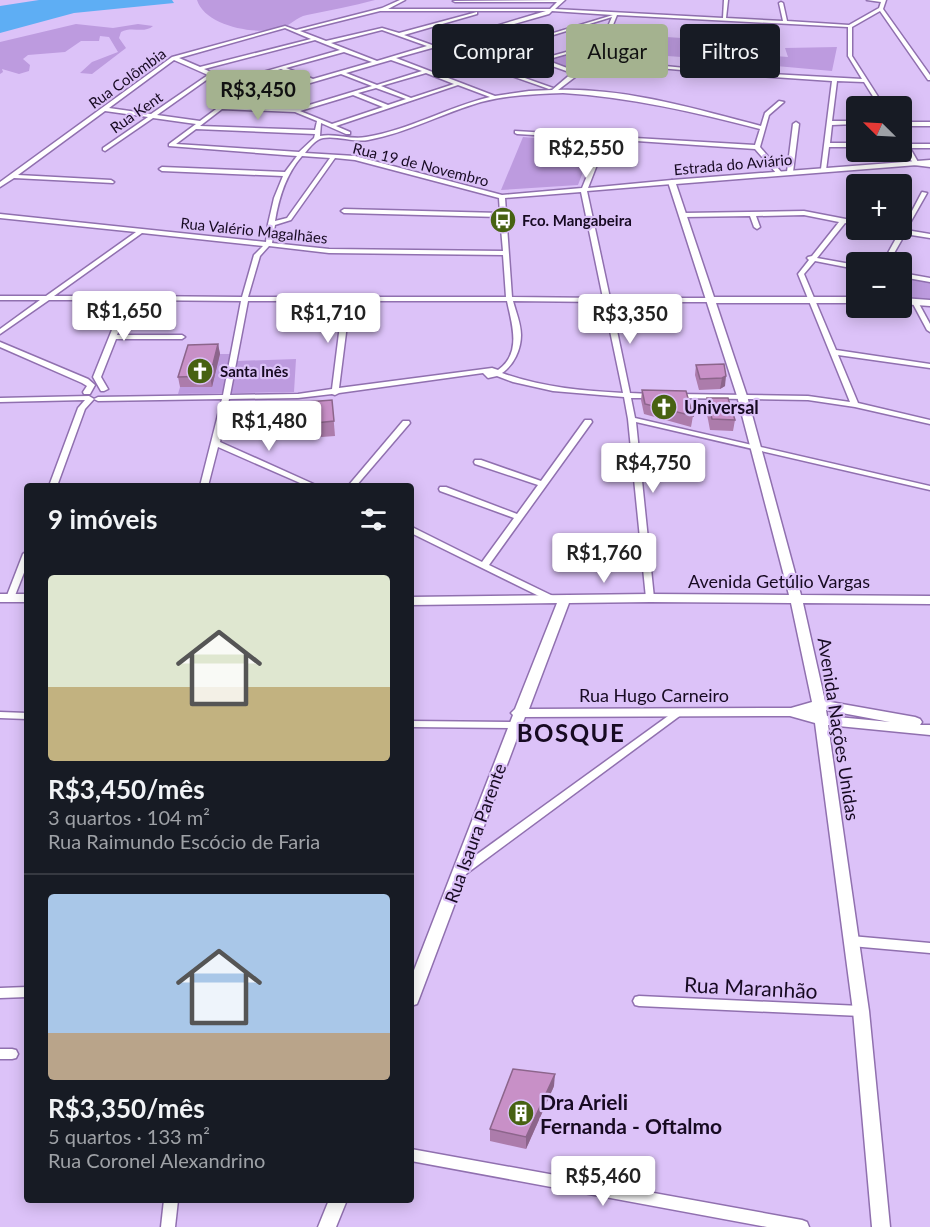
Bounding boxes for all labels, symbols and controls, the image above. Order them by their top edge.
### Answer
chip: Comprar [432,24,554,78]
chip: Alugar [566,24,668,78]
chip: Filtros [680,24,780,78]
street label: Rua Colômbia [85,44,169,112]
pin: R$3,450 [203,70,313,121]
text: R$3,450 [220,77,296,101]
street label: Rua Kent [106,87,166,136]
north arrow [846,96,912,162]
map controls [846,96,912,318]
pin: R$2,550 [531,128,641,179]
text: R$2,550 [548,135,624,159]
street label: Rua 19 de Novembro [351,138,491,190]
street label: Estrada do Aviário [673,150,793,178]
button: + [846,174,912,240]
bus stop icon: Fco. Mangabeira [488,205,518,235]
place label: Fco. Mangabeira [522,211,632,229]
street label: Rua Valério Magalhães [180,213,328,247]
button: − [846,252,912,318]
pin: R$1,650 [69,291,179,342]
pin: R$1,710 [273,293,383,344]
pin: R$3,350 [575,294,685,345]
text: R$1,650 [86,298,162,322]
text: R$1,710 [290,300,366,324]
text: R$3,350 [592,301,668,325]
church icon: Santa Inês [185,356,215,386]
place label: Santa Inês [220,362,289,380]
church icon: Universal [649,392,679,422]
place label: Universal [684,396,759,418]
pin: R$1,480 [214,401,324,452]
text: R$1,480 [231,408,307,432]
pin: R$4,750 [598,443,708,494]
text: R$4,750 [615,450,691,474]
text: 9 imóveis [48,503,158,535]
icon: filters [357,503,390,536]
pin: R$1,760 [549,533,659,584]
text: R$1,760 [566,540,642,564]
street label: Avenida Getúlio Vargas [688,570,870,592]
icon: home [165,614,273,722]
street label: Avenida Nações Unidas [814,636,864,822]
street label: Rua Hugo Carneiro [579,684,729,706]
district label: BOSQUE [517,718,625,747]
street label: Rua Isaura Parente [440,760,510,906]
text: R$3,450/mês [48,773,205,805]
text: 3 quartos · 104 m² [48,805,210,829]
text: Rua Raimundo Escócio de Faria [48,829,320,853]
icon: home [165,933,273,1041]
street label: Rua Maranhão [684,971,818,1003]
place label: Dra Arieli Fernanda - Oftalmo [540,1089,722,1138]
text: R$3,350/mês [48,1092,205,1124]
building icon: Dra Arieli Fernanda - Oftalmo [506,1098,536,1128]
text: 5 quartos · 133 m² [48,1124,210,1148]
text: Rua Coronel Alexandrino [48,1148,265,1172]
pin: R$5,460 [548,1156,658,1207]
text: R$5,460 [565,1163,641,1187]

